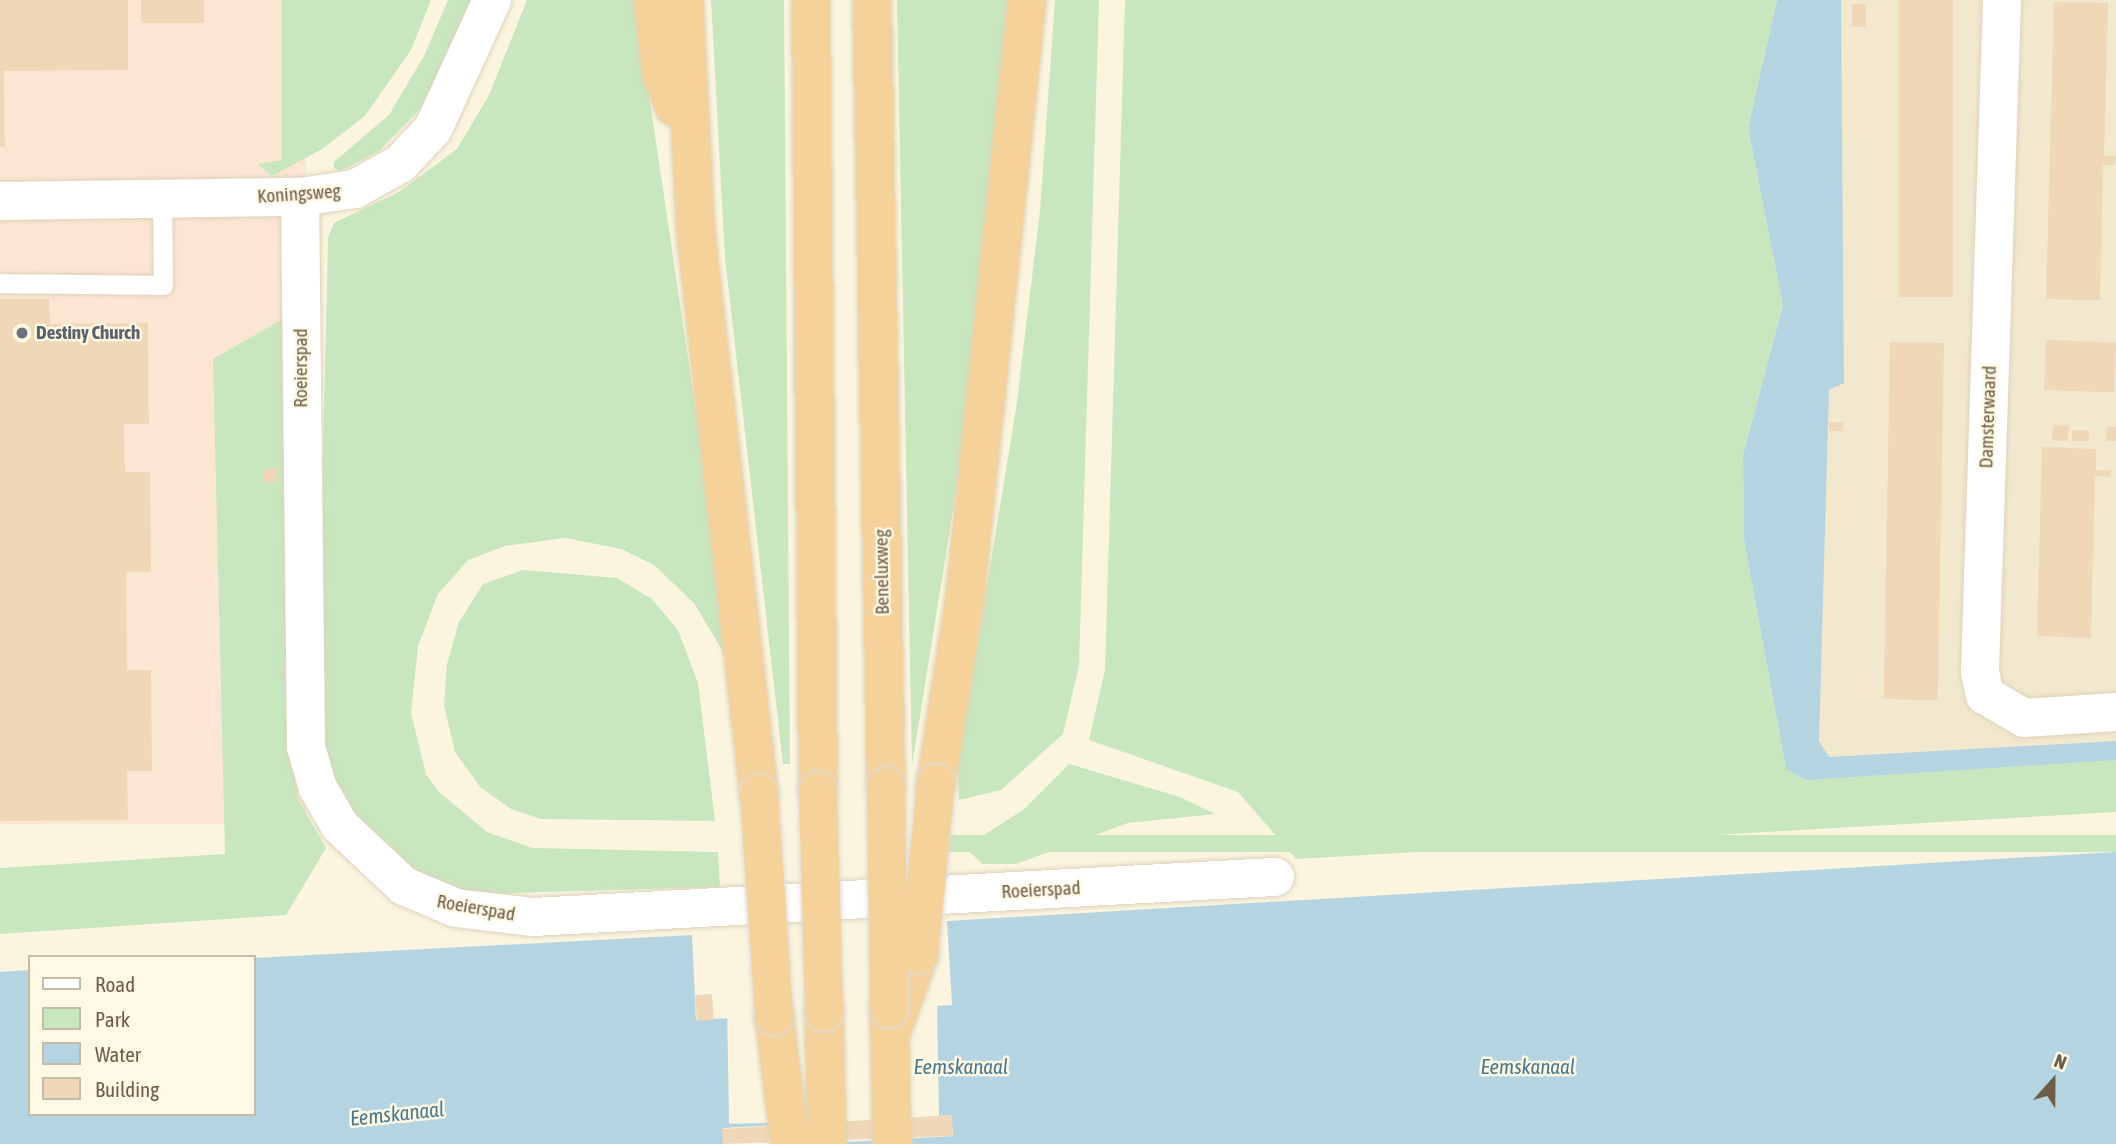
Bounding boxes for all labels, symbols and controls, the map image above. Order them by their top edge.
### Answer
street label: Koningsweg [257,180,341,208]
place label: Destiny Church [36,322,140,344]
marker: Destiny Church [14,325,30,341]
street label: Roeierspad [290,328,312,408]
street label: Damsterwaard [1975,365,2001,469]
street label: Beneluxweg [870,529,894,615]
street label: Roeierspad [1001,877,1081,903]
street label: Roeierspad [435,890,517,926]
legend [28,955,256,1116]
text: Road [95,972,135,996]
text: Park [95,1007,130,1031]
text: Water [95,1042,141,1066]
north arrow [2018,1046,2088,1116]
text: N [2051,1049,2070,1074]
water label: Eemskanaal [914,1053,1008,1079]
water label: Eemskanaal [1481,1053,1575,1079]
text: Building [95,1077,159,1101]
water label: Eemskanaal [349,1096,445,1130]

